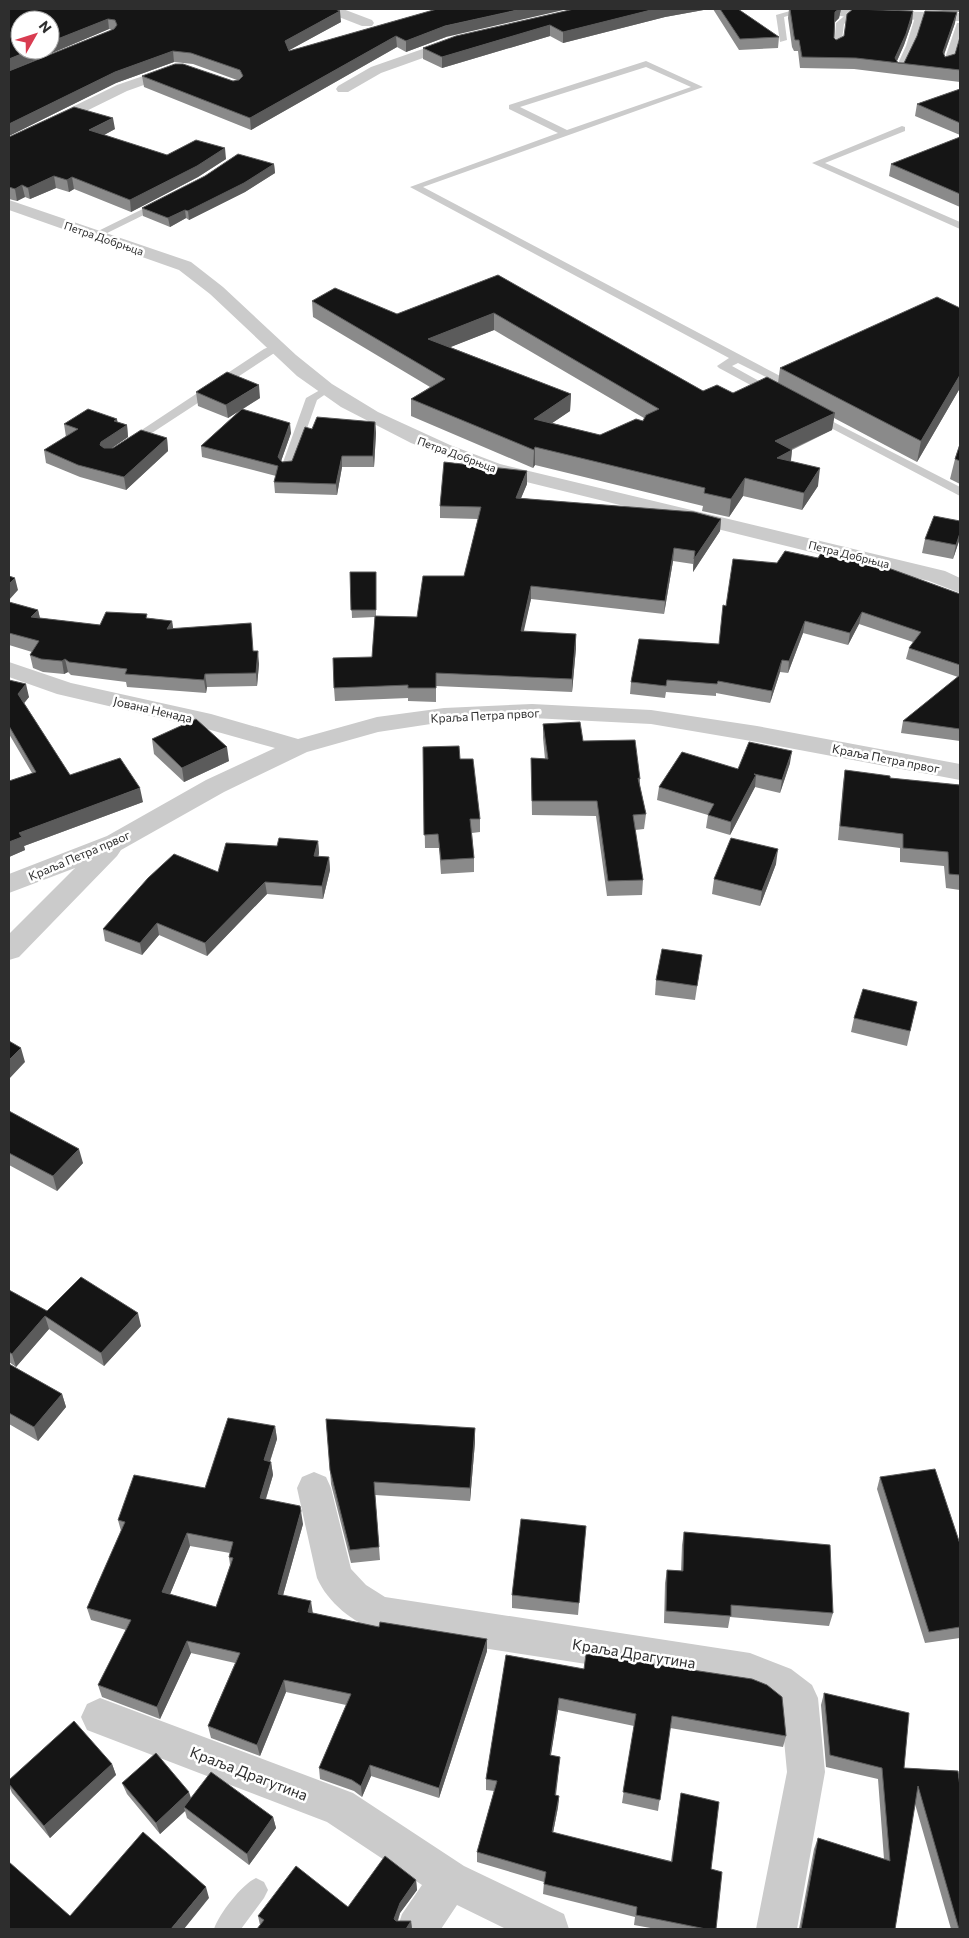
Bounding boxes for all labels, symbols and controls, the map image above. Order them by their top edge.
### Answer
north arrow [10,10,60,60]
text: N [36,17,55,36]
street label: Петра Добрњца [63,218,145,258]
street label: Петра Добрњца [416,434,498,474]
street label: Петра Добрњца [807,538,891,570]
street label: Јована Ненада [112,693,194,726]
street label: Краља Петра првог [430,705,540,725]
street label: Краља Петра првог [831,741,941,775]
street label: Краља Петра првог [26,827,132,883]
street label: Краља Драгутина [571,1634,697,1672]
street label: Краља Драгутина [188,1742,310,1804]

